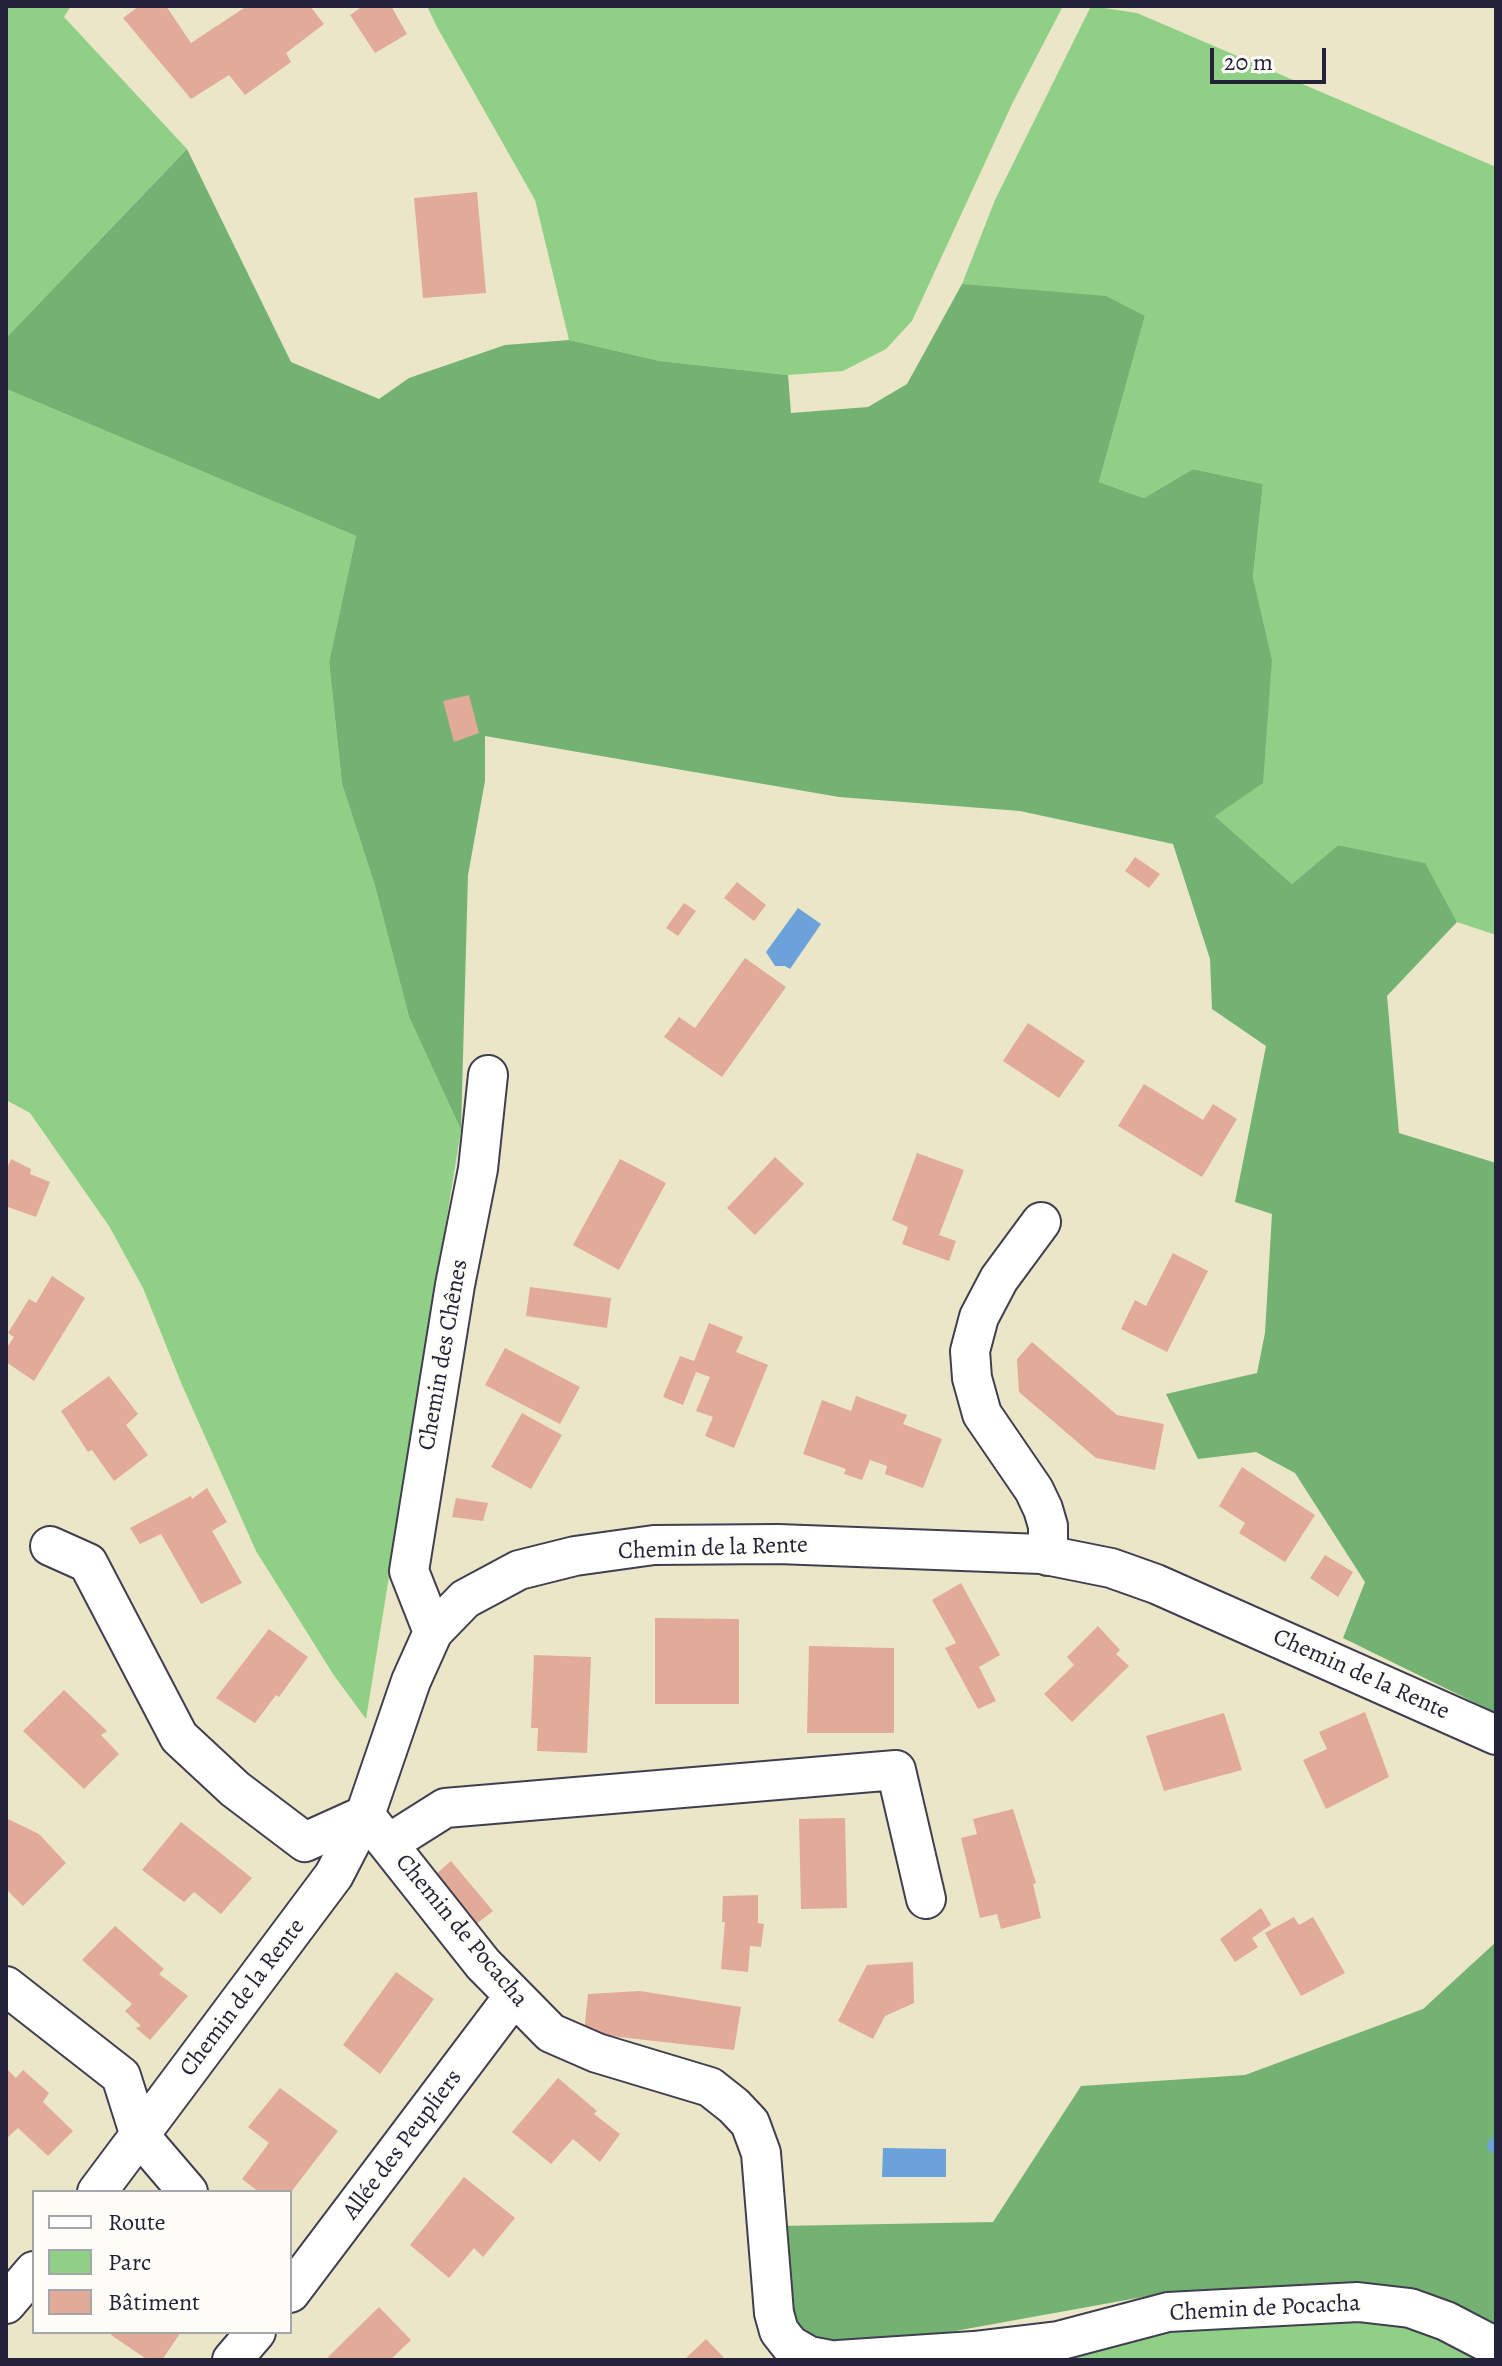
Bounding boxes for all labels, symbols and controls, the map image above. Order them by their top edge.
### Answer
scale bar [1214,32,1330,82]
text: 20 m [1224,46,1273,78]
street label: Chemin des Chênes [413,1257,475,1453]
street label: Chemin de la Rente [618,1531,808,1567]
street label: Chemin de la Rente [1268,1623,1454,1727]
street label: Chemin de Pocacha [389,1849,533,2013]
street label: Chemin de la Rente [174,1913,312,2083]
street label: Allée des Peupliers [337,2064,469,2226]
legend [32,2190,292,2334]
text: Route [108,2206,166,2238]
text: Parc [108,2246,151,2278]
text: Bâtiment [108,2286,200,2318]
street label: Chemin de Pocacha [1169,2290,1361,2328]

